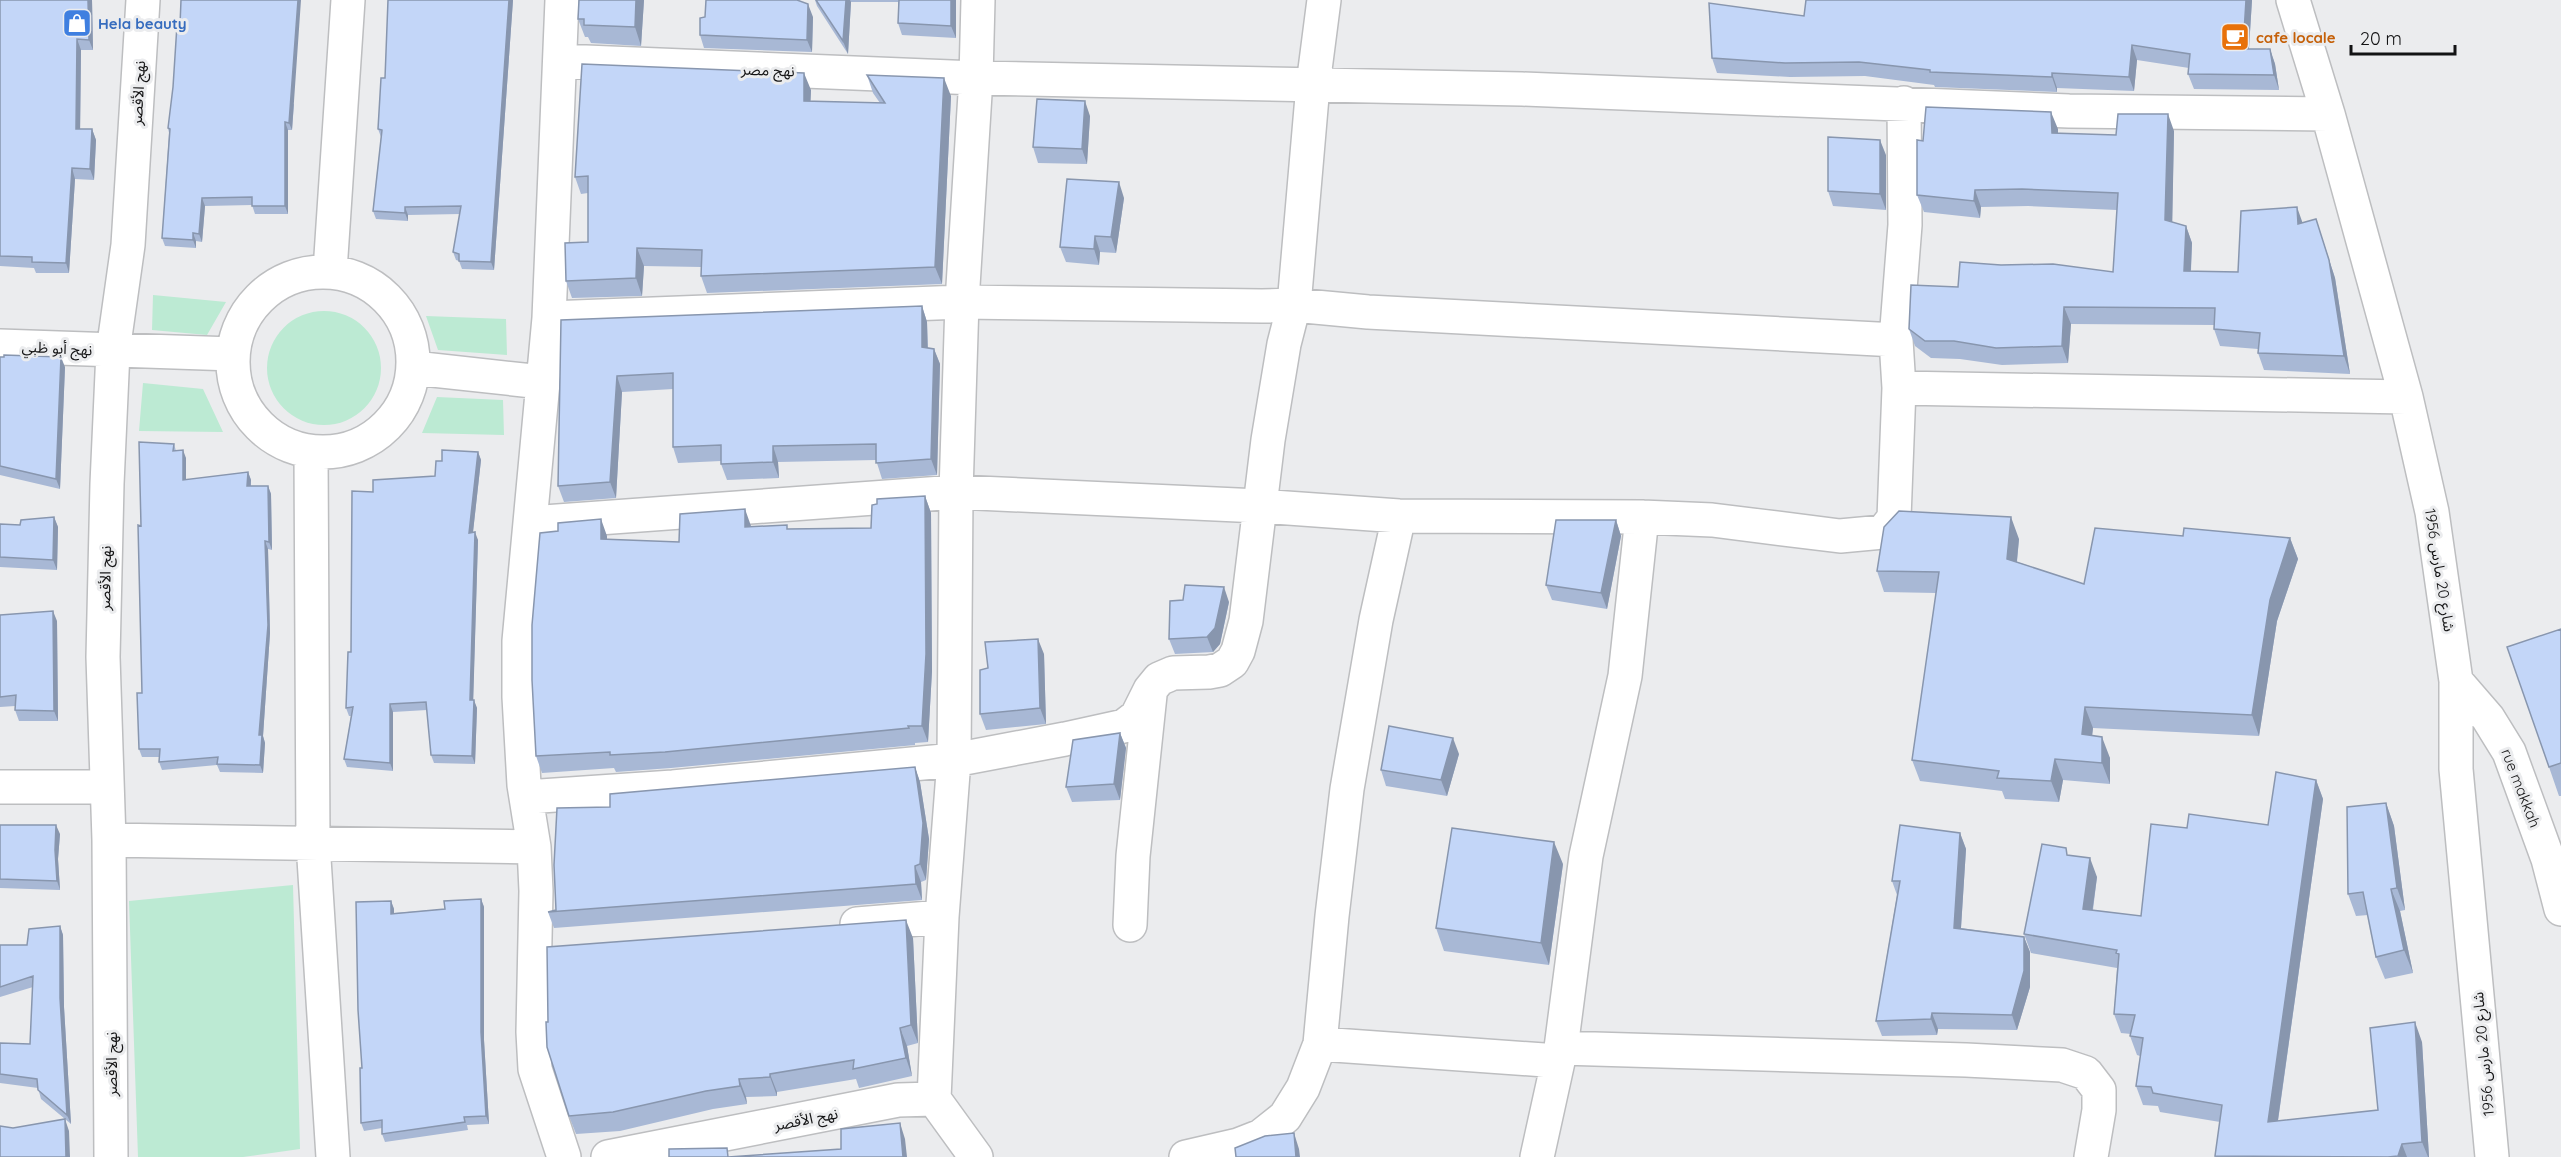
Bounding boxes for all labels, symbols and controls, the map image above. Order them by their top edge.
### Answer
shop icon: Hela beauty [61,7,93,39]
place label: Hela beauty [98,14,187,33]
scale bar [2351,18,2454,56]
cafe icon: cafe locale [2219,21,2251,53]
text: 20 m [2360,27,2402,50]
place label: cafe locale [2256,28,2336,47]
street label: نهج الأقصر [127,60,152,127]
street label: نهج مصر [740,60,795,83]
street label: نهج أبو ظبي [21,337,93,362]
street label: شارع 20 مارس 1956 [2418,507,2459,634]
street label: نهج الأقصر [95,546,118,612]
street label: rue makkah [2497,746,2545,830]
street label: شارع 20 مارس 1956 [2468,991,2501,1117]
street label: نهج الأقصر [102,1032,124,1097]
street label: نهج الأقصر [771,1104,840,1138]

